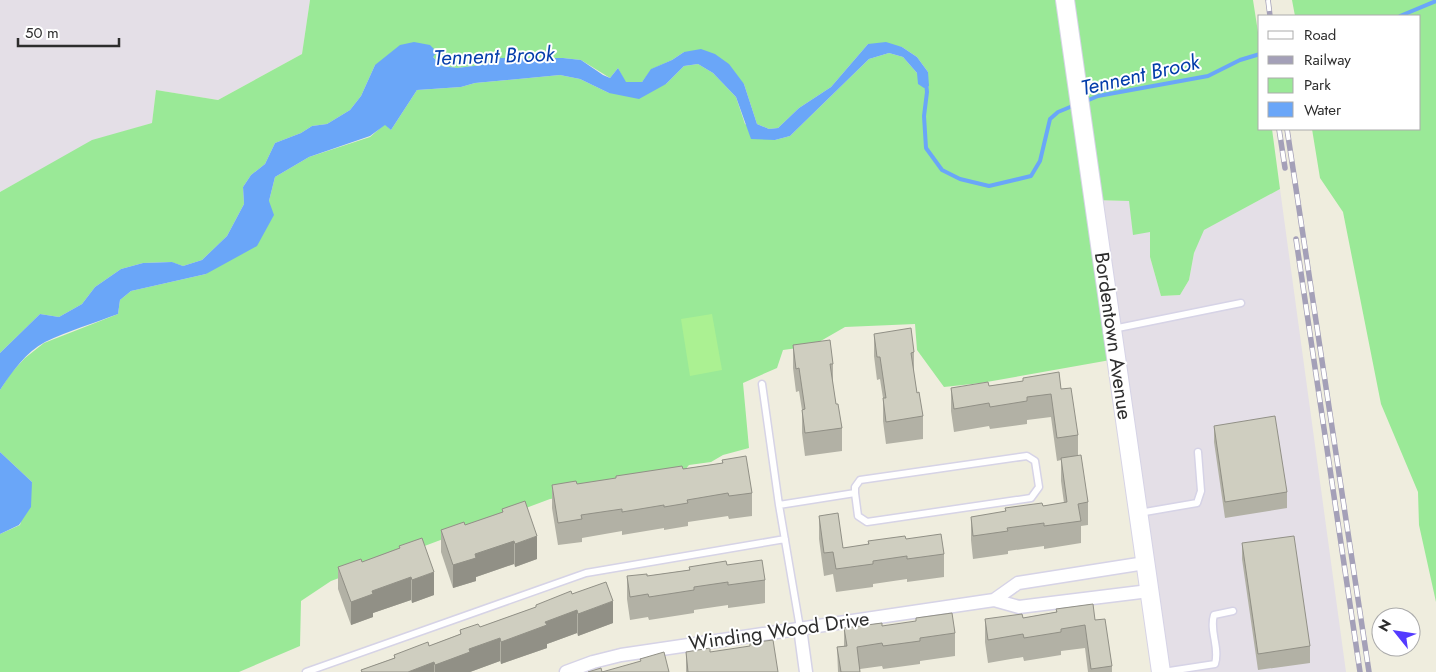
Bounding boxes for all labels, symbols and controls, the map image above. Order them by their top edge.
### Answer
scale bar [18,15,119,47]
legend [1258,15,1421,130]
text: 50 m [25,22,59,44]
text: Road [1304,24,1336,46]
water label: Tennent Brook [433,39,556,73]
water label: Tennent Brook [1078,47,1203,103]
text: Railway [1304,49,1351,71]
text: Park [1304,74,1331,96]
text: Water [1304,99,1342,121]
street label: Bordentown Avenue [1087,250,1139,422]
street label: Winding Wood Drive [687,604,871,658]
north arrow [1371,607,1421,657]
text: N [1373,616,1396,635]

